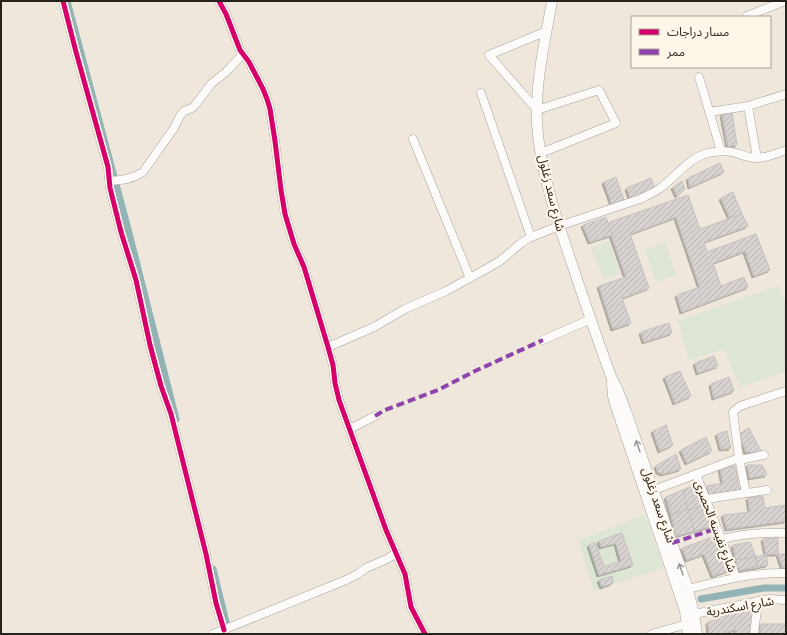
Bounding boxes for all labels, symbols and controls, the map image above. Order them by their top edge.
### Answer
legend [631,16,771,68]
text: مسار دراجات [667,22,729,41]
text: ممر [666,42,685,61]
street label: شارع سعد زغلول [533,153,571,233]
one-way arrow [634,441,642,453]
street label: شارع سعد زغلول [637,465,681,545]
street label: شارع نفيسه الحصرى [690,477,742,575]
one-way arrow [677,563,684,576]
street label: شارع اسكندرية [705,591,775,621]

